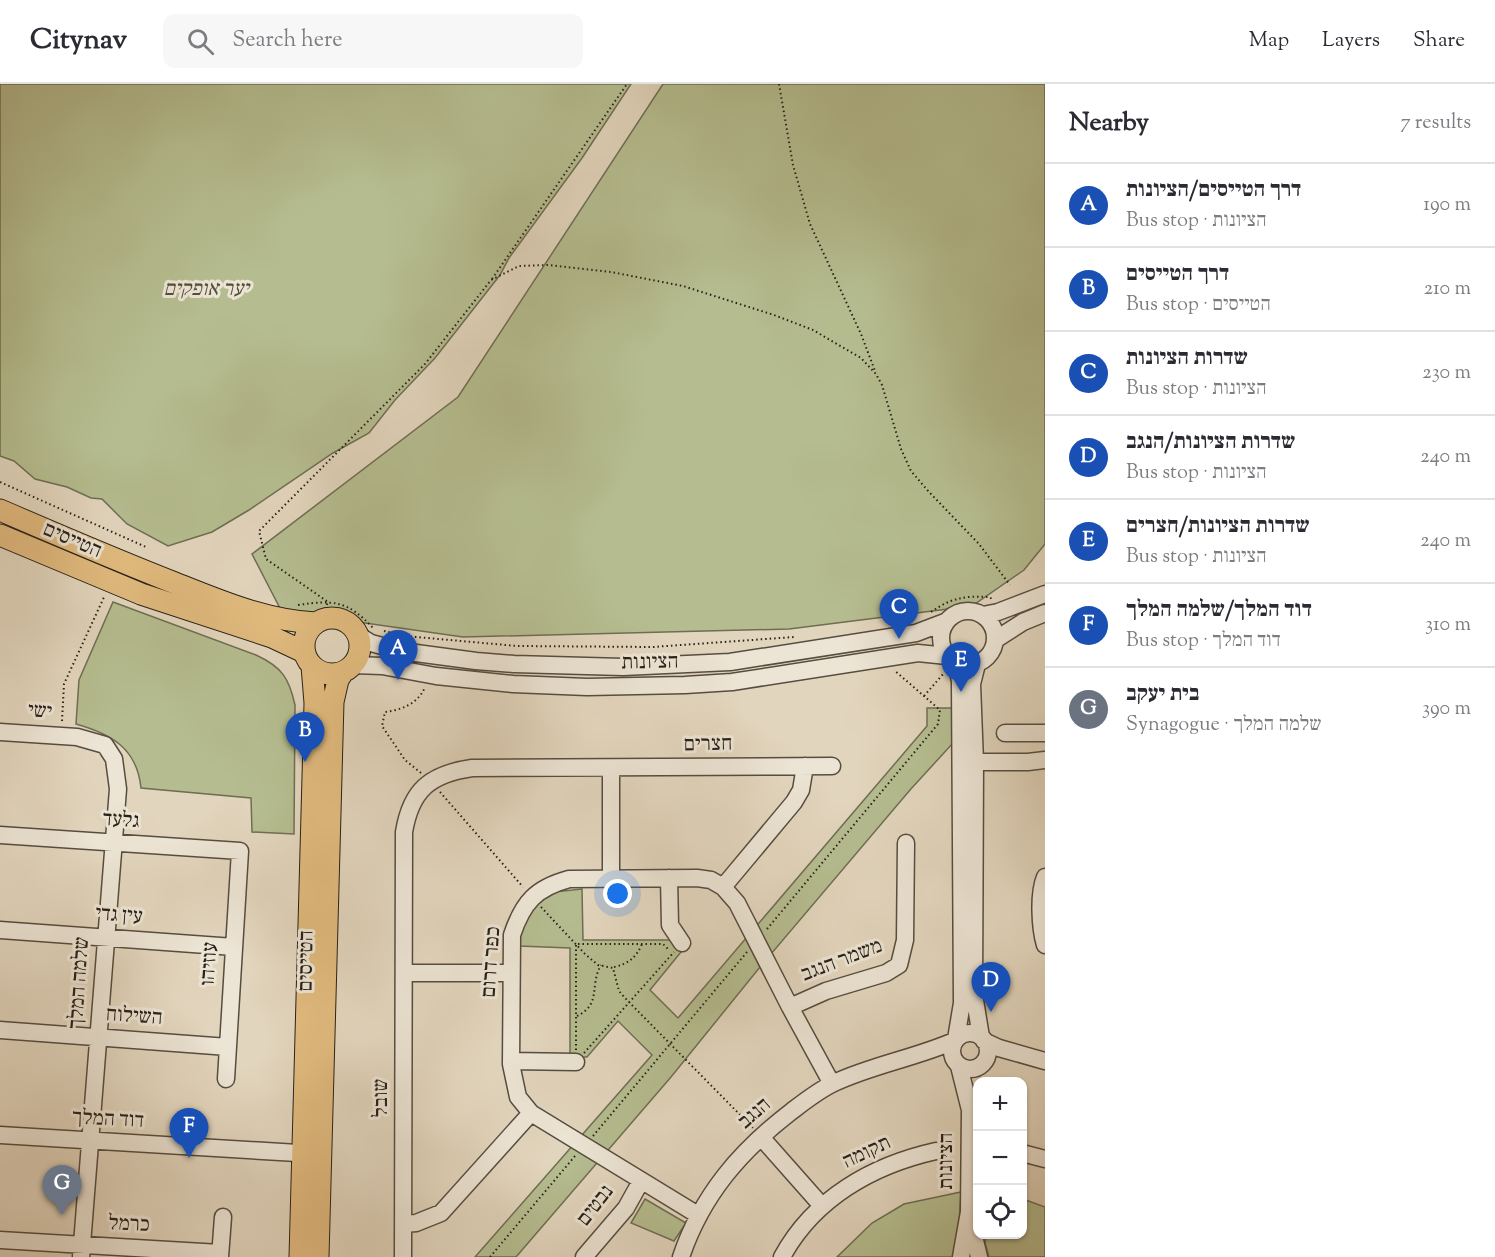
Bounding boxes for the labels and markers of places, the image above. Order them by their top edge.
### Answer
pin: C [880,590,918,639]
pin: A [378,630,418,680]
pin: E [942,642,980,692]
pin: B [286,712,324,762]
pin: D [972,962,1010,1012]
pin: F [170,1108,208,1158]
pin: G [42,1166,82,1215]

